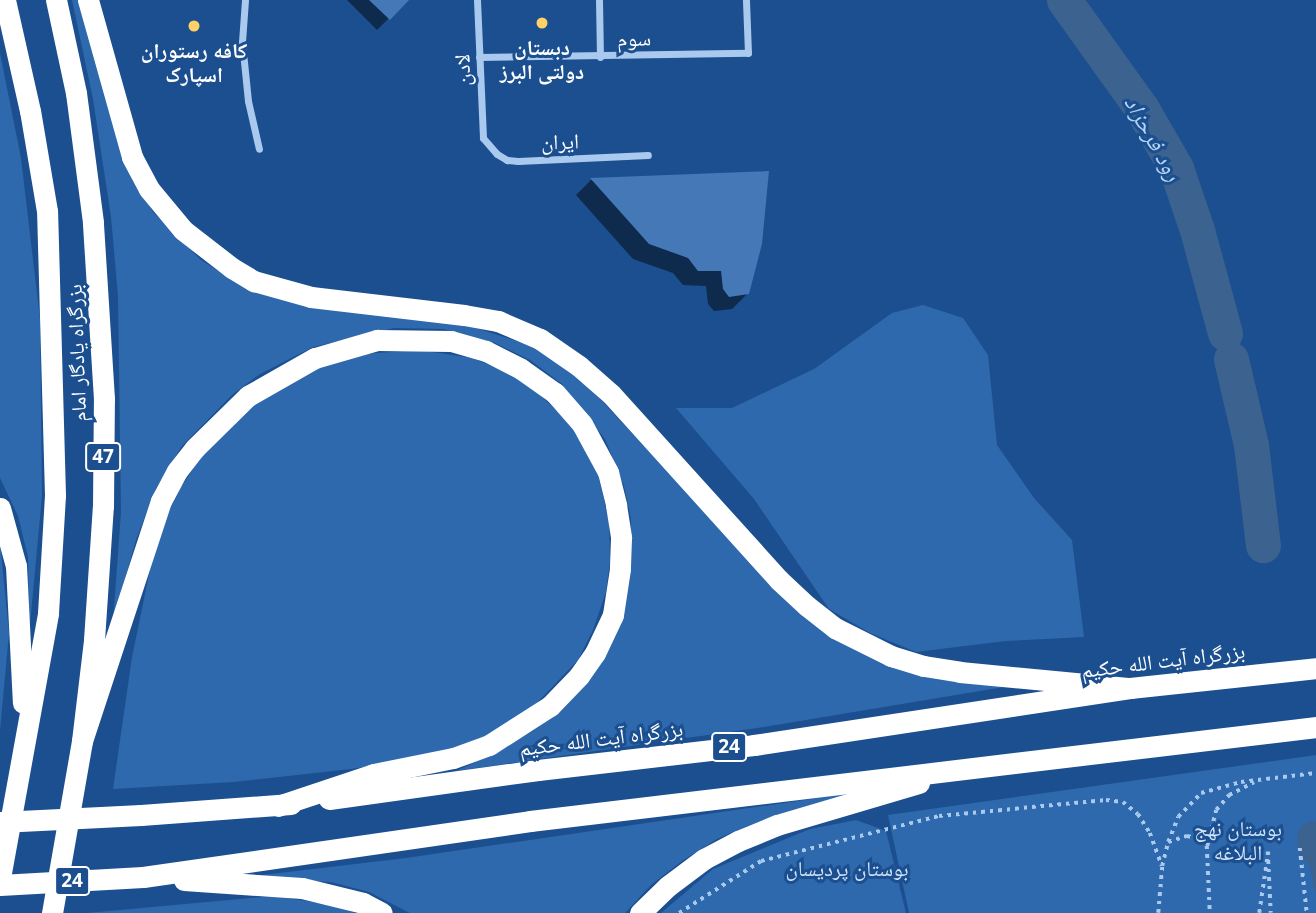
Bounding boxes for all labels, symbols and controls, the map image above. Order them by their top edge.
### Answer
marker: دبستان دولتی البرز [534,15,550,31]
marker: کافه رستوران اسپارک [186,18,202,34]
street label: سوم [617,25,651,51]
place label: دبستان دولتی البرز [500,34,584,84]
place label: کافه رستوران اسپارک [141,37,247,87]
street label: لادن [449,54,475,86]
water label: رود فرحزاد [1119,91,1189,185]
street label: ایران [541,128,579,154]
street label: بزرگراه یادگار امام [61,284,91,422]
road number: 47 [84,442,122,472]
street label: بزرگراه آیت الله حکیم [1080,637,1246,683]
street label: بزرگراه آیت الله حکیم [518,715,684,761]
road number: 24 [710,732,748,762]
park label: بوستان نهج البلاغه [1194,815,1282,865]
park label: بوستان پردیسان [785,855,909,881]
road number: 24 [53,866,91,897]

